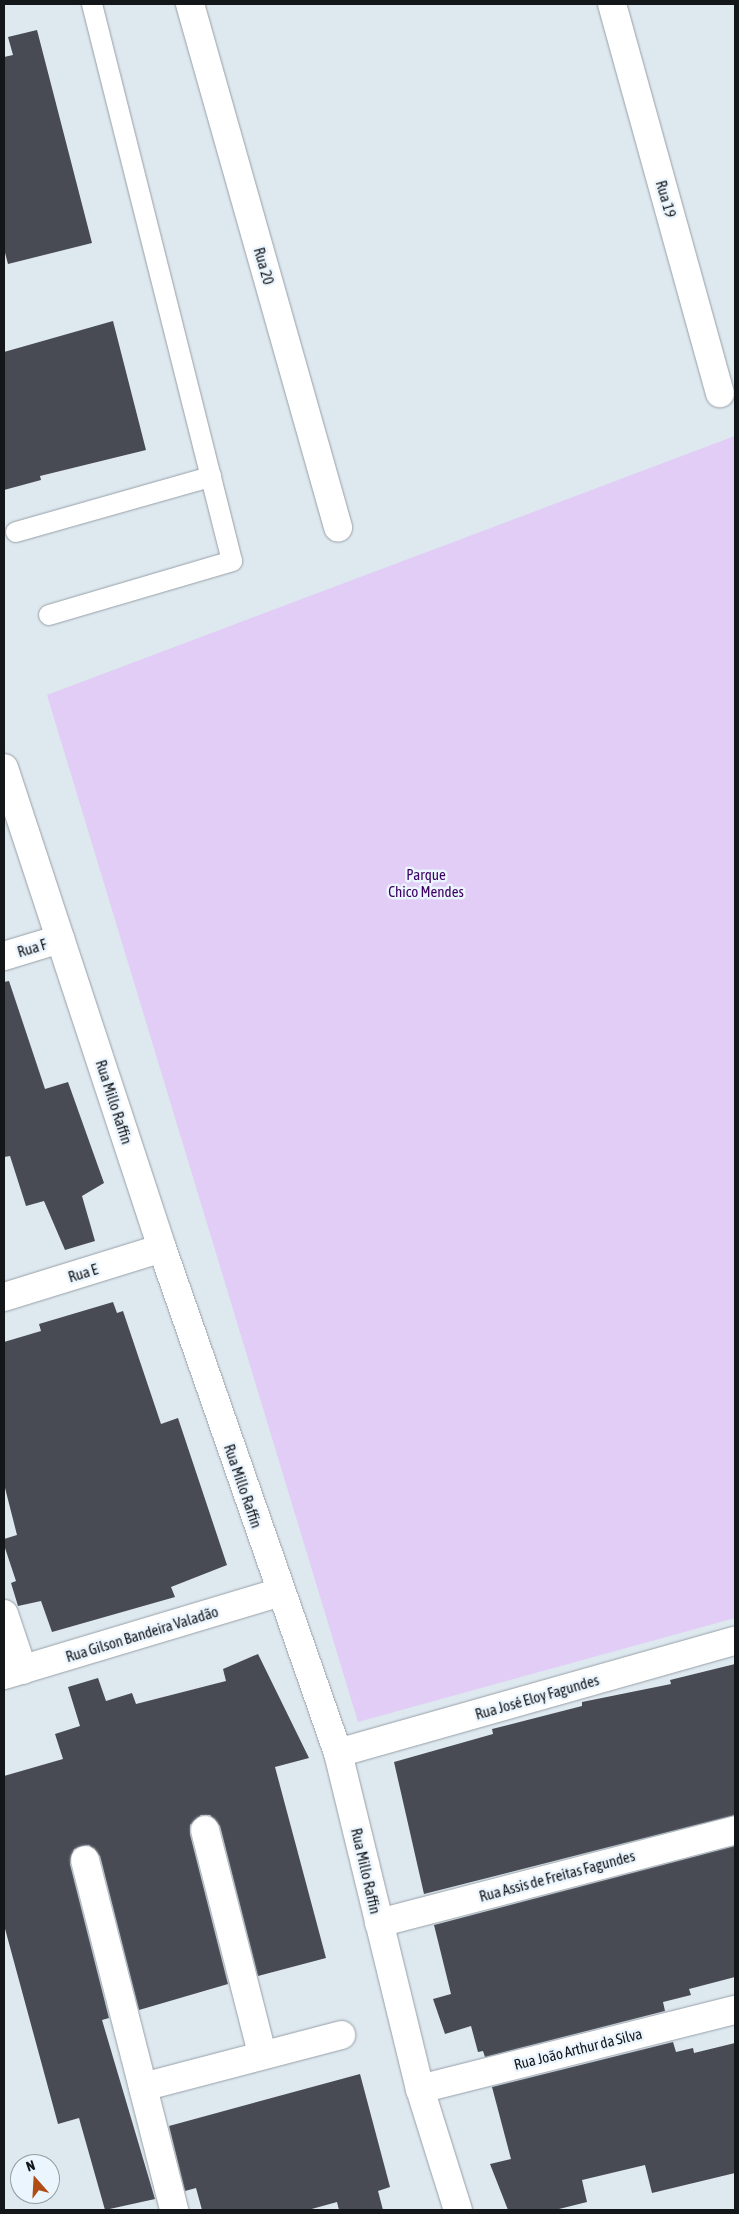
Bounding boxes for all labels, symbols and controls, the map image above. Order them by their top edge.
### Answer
street label: Rua 19 [652,178,680,220]
street label: Rua 20 [250,245,278,287]
park label: Parque Chico Mendes [388,865,464,900]
street label: Rua F [15,935,49,961]
street label: Rua Millo Raffin [92,1058,136,1146]
street label: Rua E [66,1260,100,1286]
street label: Rua Millo Raffin [220,1442,266,1530]
street label: Rua Gilson Bandeira Valadão [64,1602,220,1666]
street label: Rua José Eloy Fagundes [473,1671,601,1723]
street label: Rua Millo Raffin [347,1826,385,1916]
street label: Rua Assis de Freitas Fagundes [477,1847,637,1905]
street label: Rua João Arthur da Silva [512,2024,644,2074]
north arrow [10,2154,60,2204]
text: N [24,2157,37,2175]

